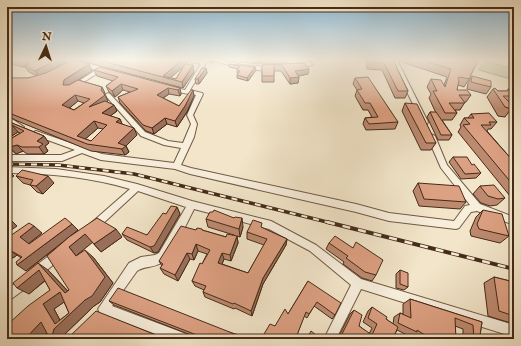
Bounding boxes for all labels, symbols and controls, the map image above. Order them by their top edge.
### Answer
north arrow [26,26,66,66]
text: N [40,30,52,44]

